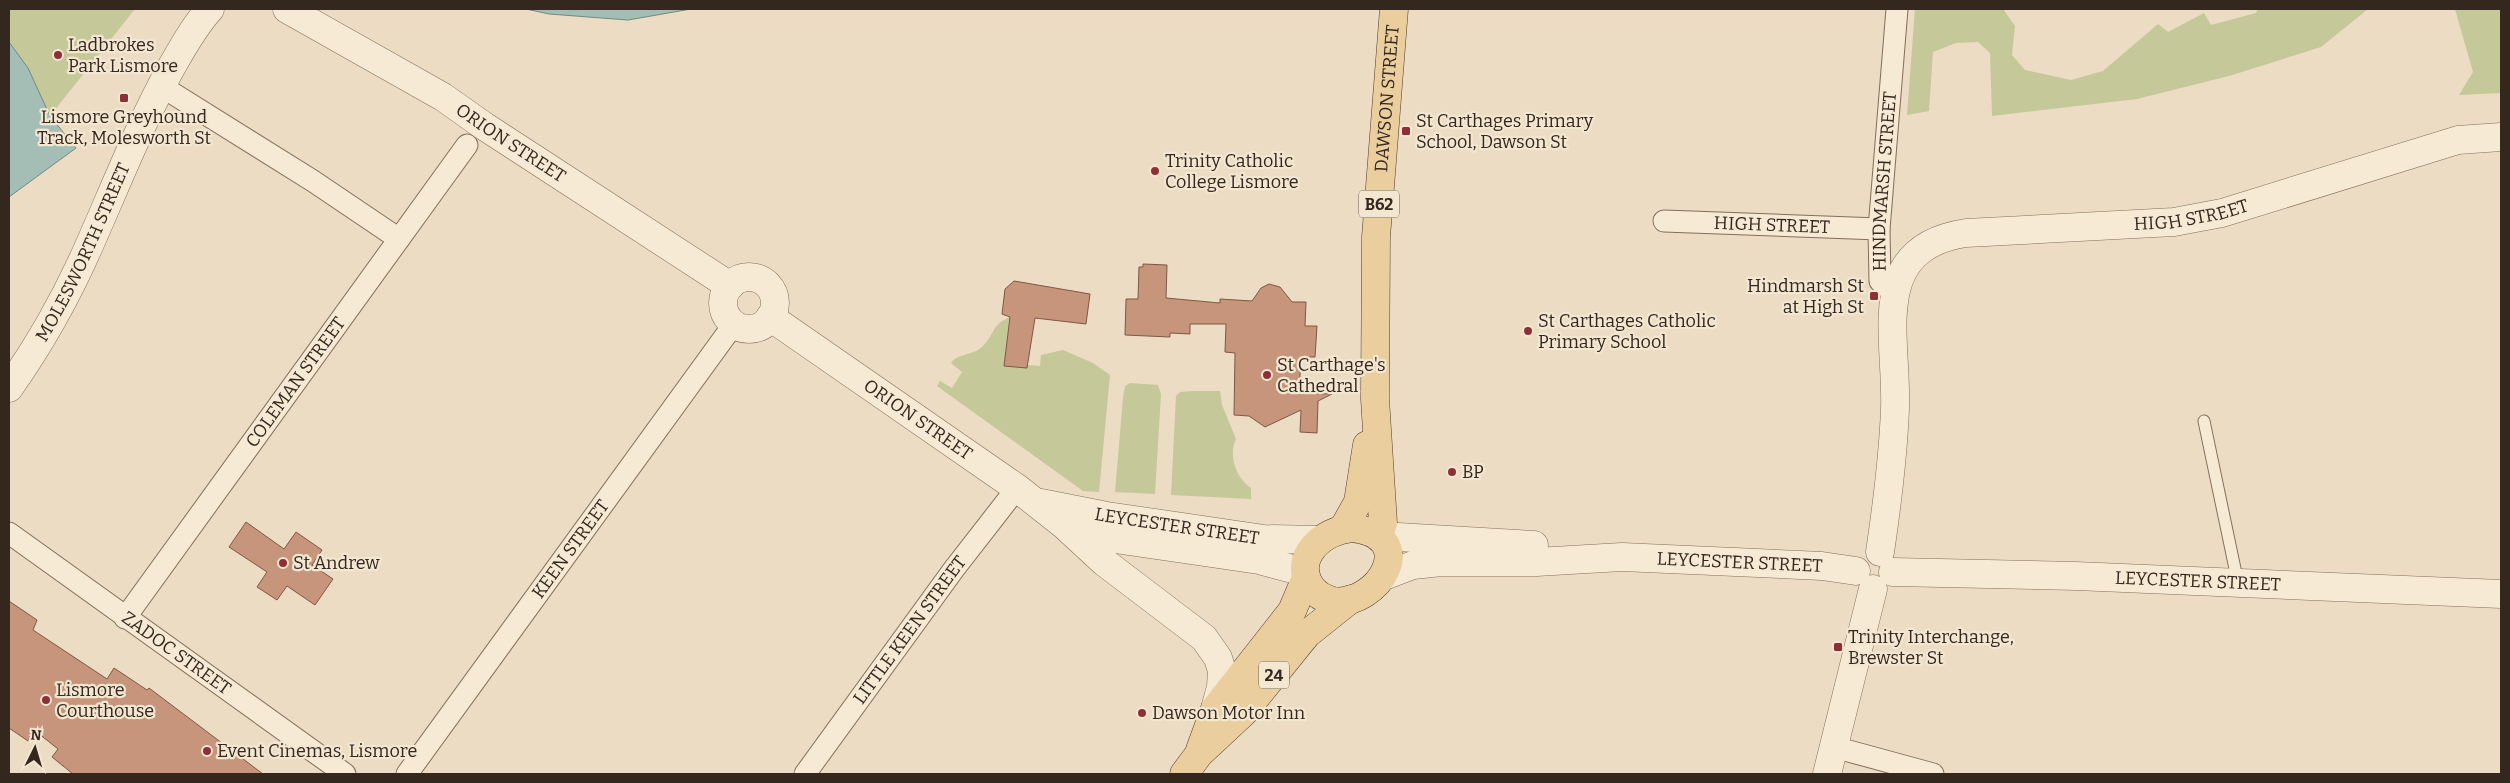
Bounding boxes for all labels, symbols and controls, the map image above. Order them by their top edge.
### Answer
street label: DAWSON STREET [1370,23,1404,173]
place label: Ladbrokes Park Lismore [68,34,178,77]
marker: Ladbrokes Park Lismore [52,49,64,61]
street label: HINDMARSH STREET [1868,90,1901,271]
marker: Lismore Greyhound Track, Molesworth St [118,92,130,104]
street label: ORION STREET [452,99,570,187]
place label: Lismore Greyhound Track, Molesworth St [37,106,212,149]
place label: St Carthages Primary School, Dawson St [1416,110,1594,153]
marker: St Carthages Primary School, Dawson St [1400,125,1412,137]
place label: Trinity Catholic College Lismore [1165,150,1298,193]
street label: MOLESWORTH STREET [31,159,135,346]
marker: Trinity Catholic College Lismore [1149,165,1161,177]
road number: B62 [1359,190,1399,218]
street label: HIGH STREET [2133,194,2252,235]
street label: HIGH STREET [1713,212,1831,238]
place label: Hindmarsh St at High St [1747,275,1864,318]
marker: Hindmarsh St at High St [1868,290,1880,302]
place label: St Carthages Catholic Primary School [1538,310,1716,353]
street label: COLEMAN STREET [241,312,350,452]
marker: St Carthages Catholic Primary School [1522,325,1534,337]
place label: St Carthage's Cathedral [1277,354,1386,397]
marker: St Carthage's Cathedral [1261,369,1273,381]
street label: ORION STREET [859,374,977,465]
place label: BP [1462,461,1484,483]
marker: BP [1446,466,1458,478]
street label: KEEN STREET [527,495,614,603]
street label: LEYCESTER STREET [1093,503,1261,549]
street label: LEYCESTER STREET [1656,548,1823,577]
street label: LITTLE KEEN STREET [848,551,971,708]
place label: St Andrew [293,552,380,574]
marker: St Andrew [277,557,289,569]
street label: LEYCESTER STREET [2115,567,2282,596]
street label: ZADOC STREET [118,607,236,700]
place label: Trinity Interchange, Brewster St [1848,626,2014,669]
marker: Trinity Interchange, Brewster St [1832,641,1844,653]
road number: 24 [1259,662,1289,688]
place label: Lismore Courthouse [56,679,154,722]
marker: Lismore Courthouse [40,694,52,706]
place label: Dawson Motor Inn [1152,702,1306,724]
marker: Dawson Motor Inn [1136,707,1148,719]
north arrow [10,723,60,773]
text: N [30,727,42,745]
place label: Event Cinemas, Lismore [217,740,417,762]
marker: Event Cinemas, Lismore [201,745,213,757]

